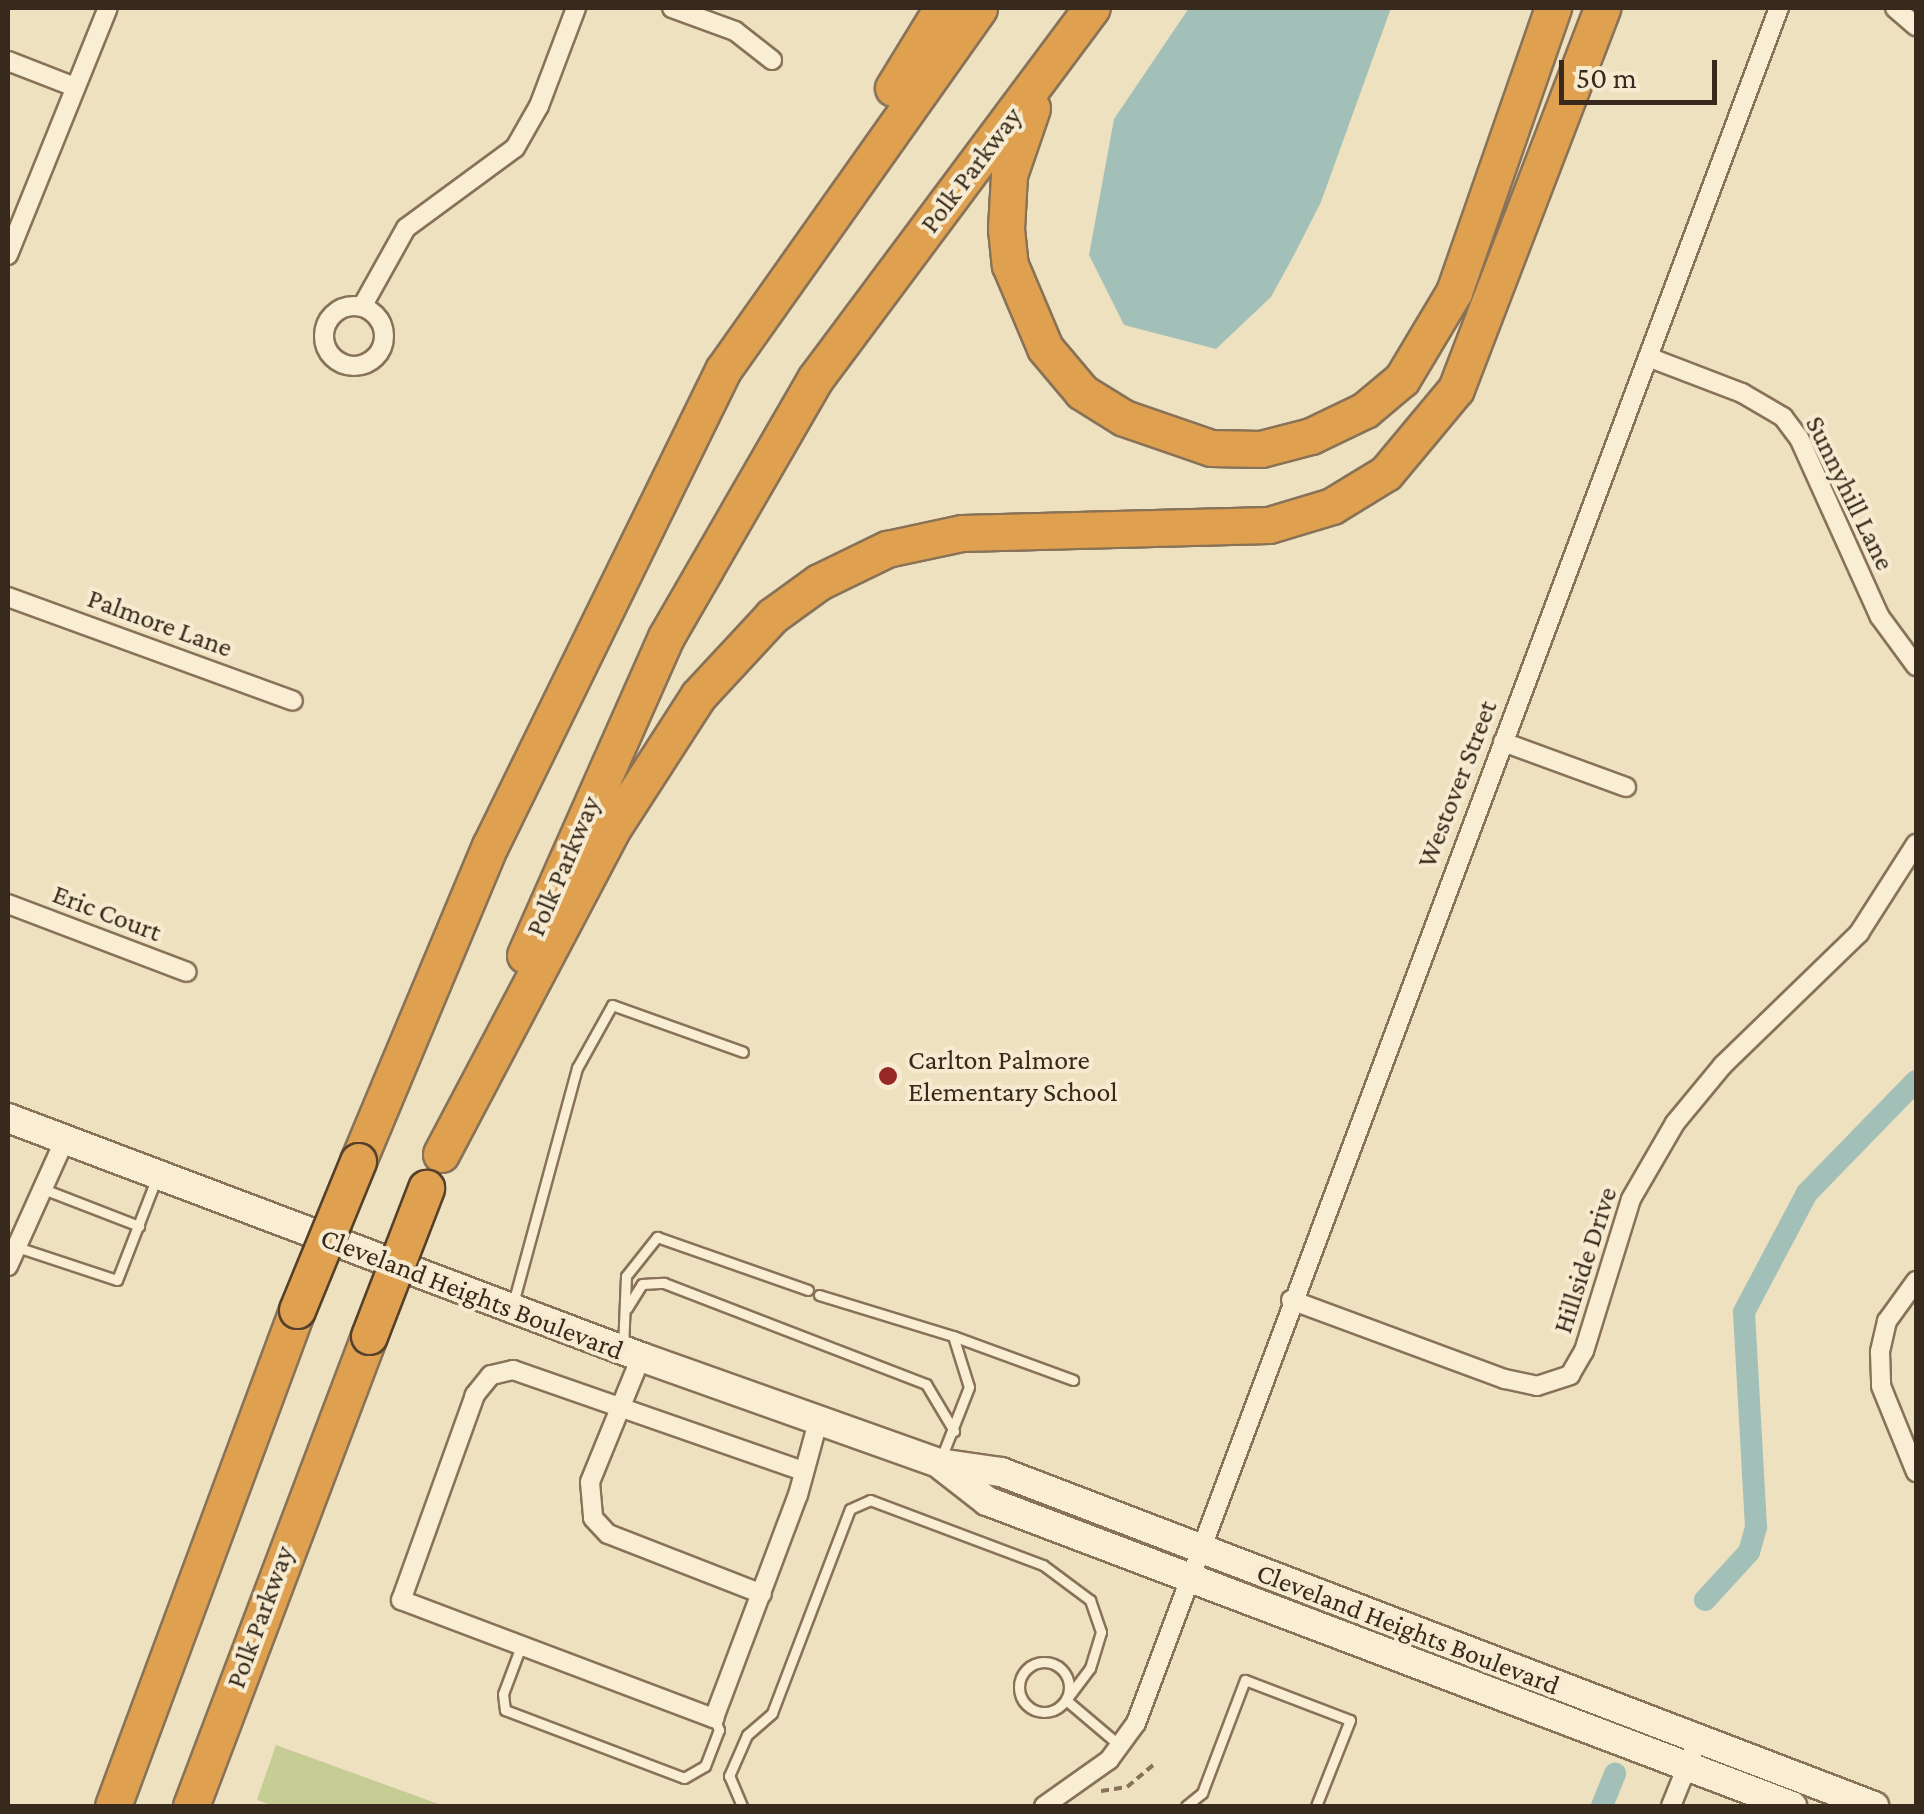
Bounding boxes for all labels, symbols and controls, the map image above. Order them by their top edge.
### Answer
scale bar [1564,40,1722,102]
text: 50 m [1576,61,1637,94]
street label: Polk Parkway [913,100,1029,240]
street label: Sunnyhill Lane [1798,410,1902,576]
street label: Palmore Lane [83,581,237,665]
street label: Westover Street [1410,696,1504,872]
street label: Polk Parkway [518,791,608,941]
street label: Eric Court [48,877,166,949]
place label: Carlton Palmore Elementary School [908,1043,1118,1109]
marker: Carlton Palmore Elementary School [877,1065,899,1087]
street label: Hillside Drive [1546,1183,1624,1337]
street label: Cleveland Heights Boulevard [316,1221,628,1367]
street label: Polk Parkway [219,1541,301,1693]
street label: Cleveland Heights Boulevard [1252,1556,1564,1702]

